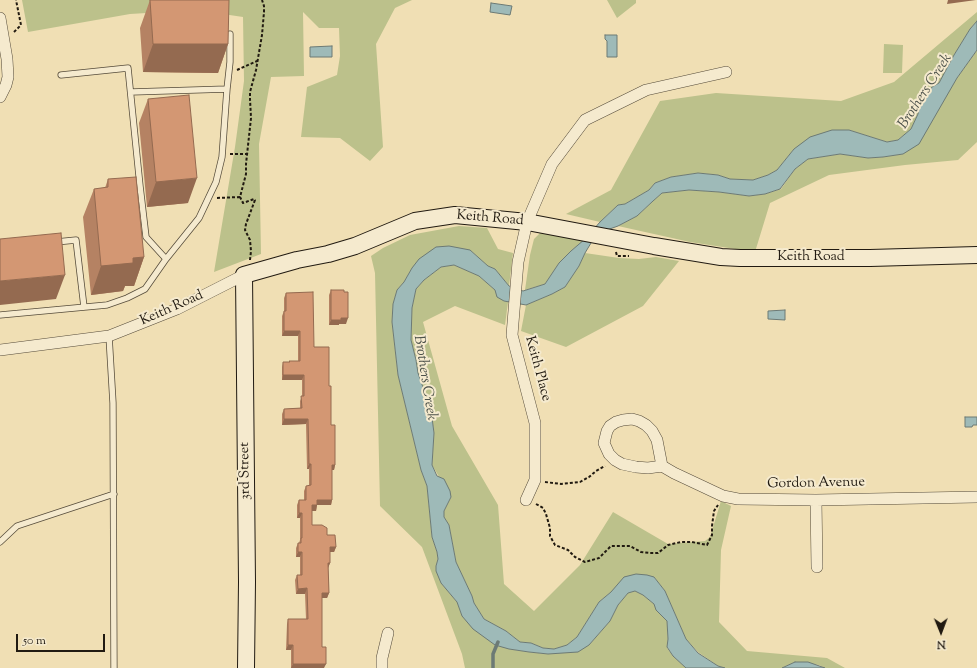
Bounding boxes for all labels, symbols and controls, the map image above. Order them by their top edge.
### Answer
water label: Brothers Creek [895,51,957,133]
street label: Keith Road [456,208,524,230]
street label: Keith Road [777,250,845,266]
street label: Keith Road [138,288,206,330]
water label: Brothers Creek [408,334,440,422]
street label: Keith Place [520,335,554,403]
street label: 3rd Street [237,442,255,500]
street label: Gordon Avenue [767,475,865,493]
north arrow [921,612,961,652]
scale bar [18,626,107,652]
text: 50 m [23,632,46,650]
text: N [937,636,946,652]

